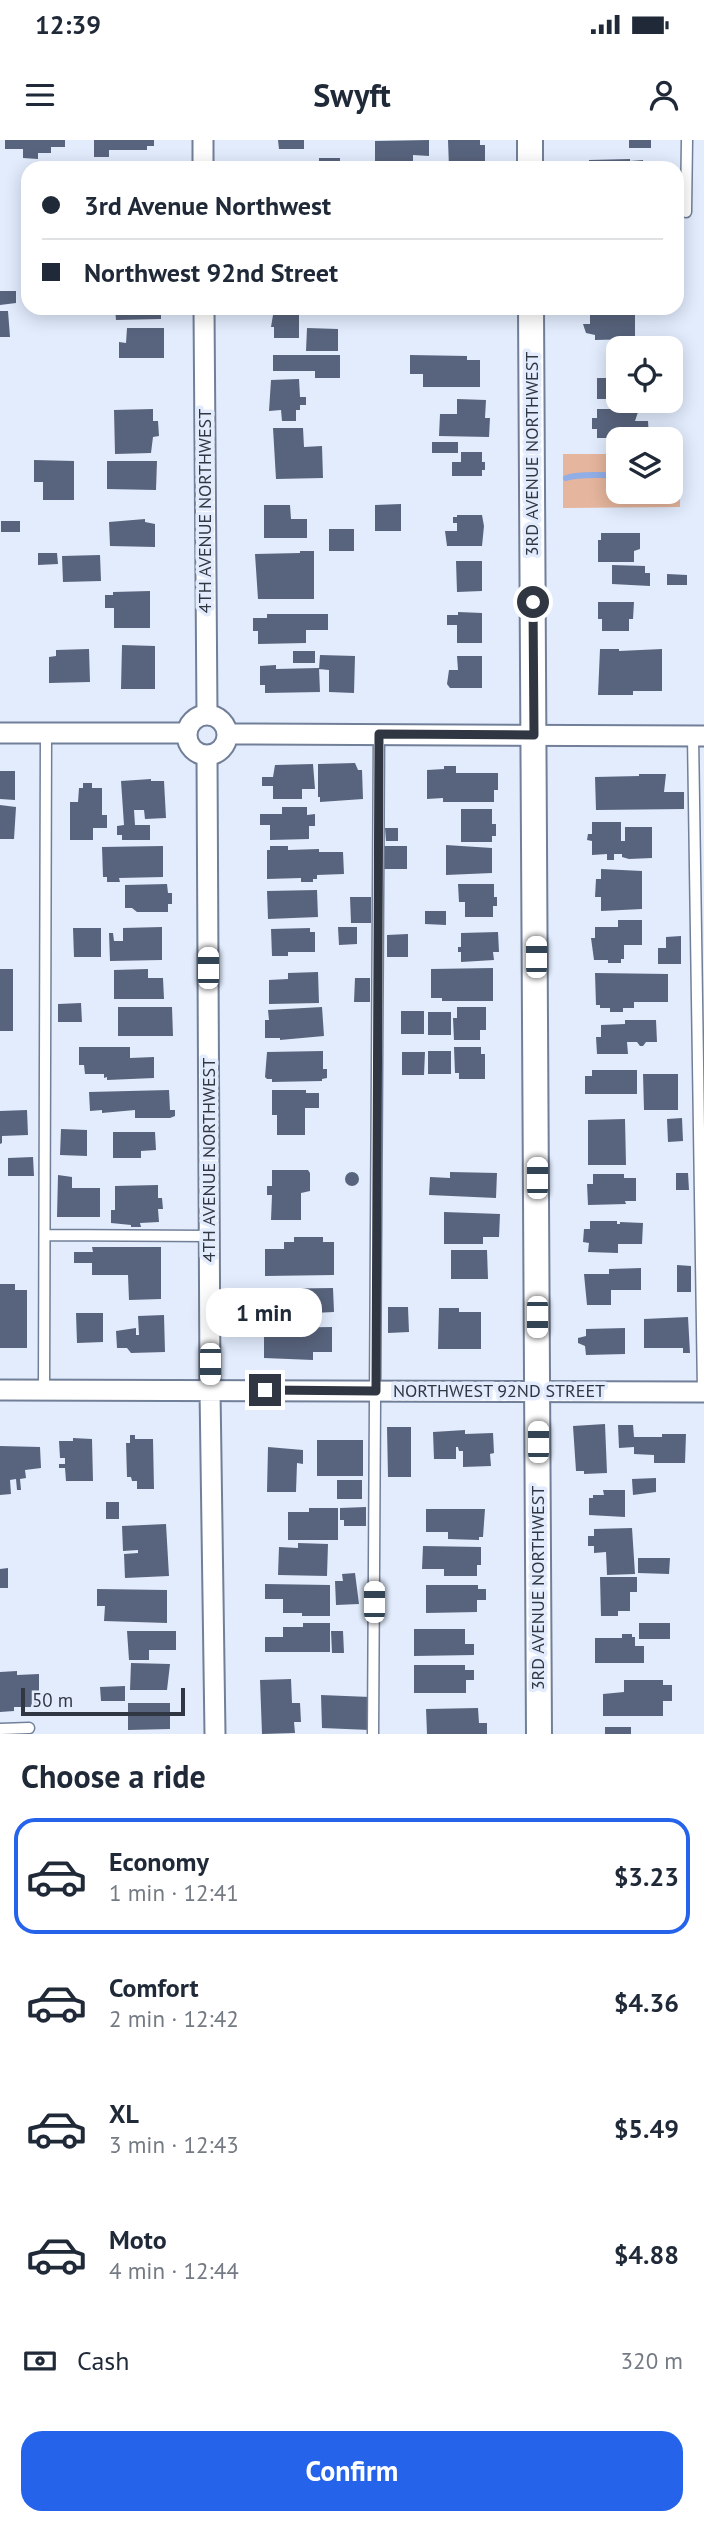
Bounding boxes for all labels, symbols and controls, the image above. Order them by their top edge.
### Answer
text: 12:39 [35,8,101,41]
text: Swyft [313,74,391,116]
icon: menu [21,76,59,114]
icon: person [645,76,683,114]
text: 3rd Avenue Northwest [84,189,331,222]
text: Northwest 92nd Street [84,256,338,289]
map controls [606,336,683,504]
button: locate [606,336,683,413]
street label: 3RD AVENUE NORTHWEST [520,352,543,556]
street label: 4TH AVENUE NORTHWEST [193,409,216,613]
button: layers [606,427,683,504]
route start [517,586,549,618]
car [526,936,547,978]
car [198,947,219,989]
street label: 4TH AVENUE NORTHWEST [197,1058,220,1262]
car [527,1157,548,1199]
callout: 1 min [207,1288,323,1338]
car [527,1296,548,1338]
text: 1 min [236,1298,292,1327]
car [200,1343,221,1385]
route end [249,1374,281,1406]
street label: NORTHWEST 92ND STREET [393,1379,605,1402]
car [528,1421,549,1463]
street label: 3RD AVENUE NORTHWEST [526,1486,549,1690]
car [364,1581,385,1623]
scale bar [21,1685,186,1717]
text: 50 m [32,1688,73,1712]
text: Choose a ride [21,1755,206,1797]
icon: car [25,1845,88,1908]
text: Economy [109,1845,209,1878]
text: $3.23 [614,1860,679,1893]
text: 1 min · 12:41 [109,1878,239,1907]
icon: car [25,1971,88,2034]
text: Comfort [109,1971,199,2004]
text: $4.36 [614,1986,679,2019]
text: 2 min · 12:42 [109,2004,239,2033]
icon: car [25,2097,88,2160]
text: XL [109,2097,139,2130]
text: $5.49 [614,2112,679,2145]
text: 3 min · 12:43 [109,2130,239,2159]
icon: car [25,2223,88,2286]
text: Moto [109,2223,167,2256]
text: $4.88 [614,2238,679,2271]
text: 4 min · 12:44 [109,2256,239,2285]
icon: cash [21,2342,59,2380]
text: Cash [77,2344,129,2377]
text: 320 m [621,2346,683,2375]
button: Confirm [21,2431,683,2511]

